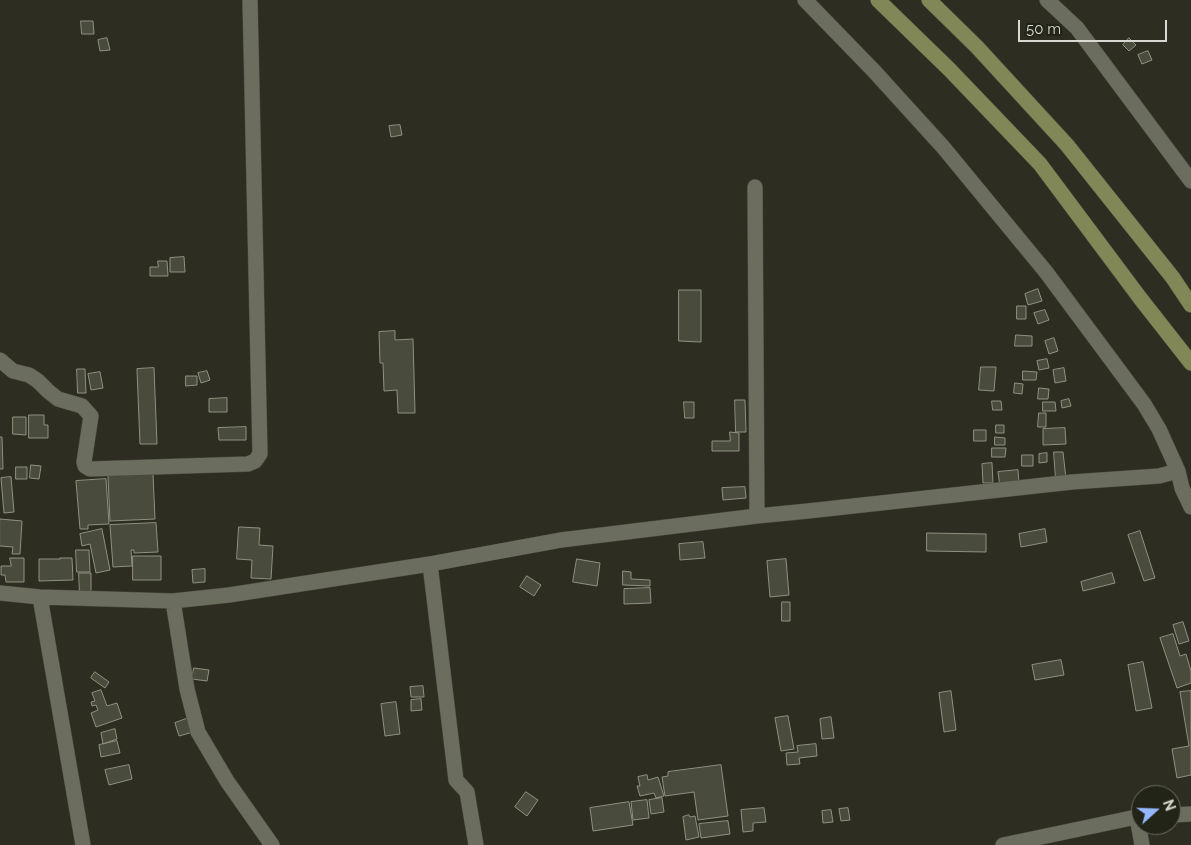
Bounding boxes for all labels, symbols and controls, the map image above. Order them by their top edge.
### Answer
scale bar [1021,10,1170,42]
text: 50 m [1026,20,1061,38]
north arrow [1131,785,1181,835]
text: N [1160,797,1179,813]

